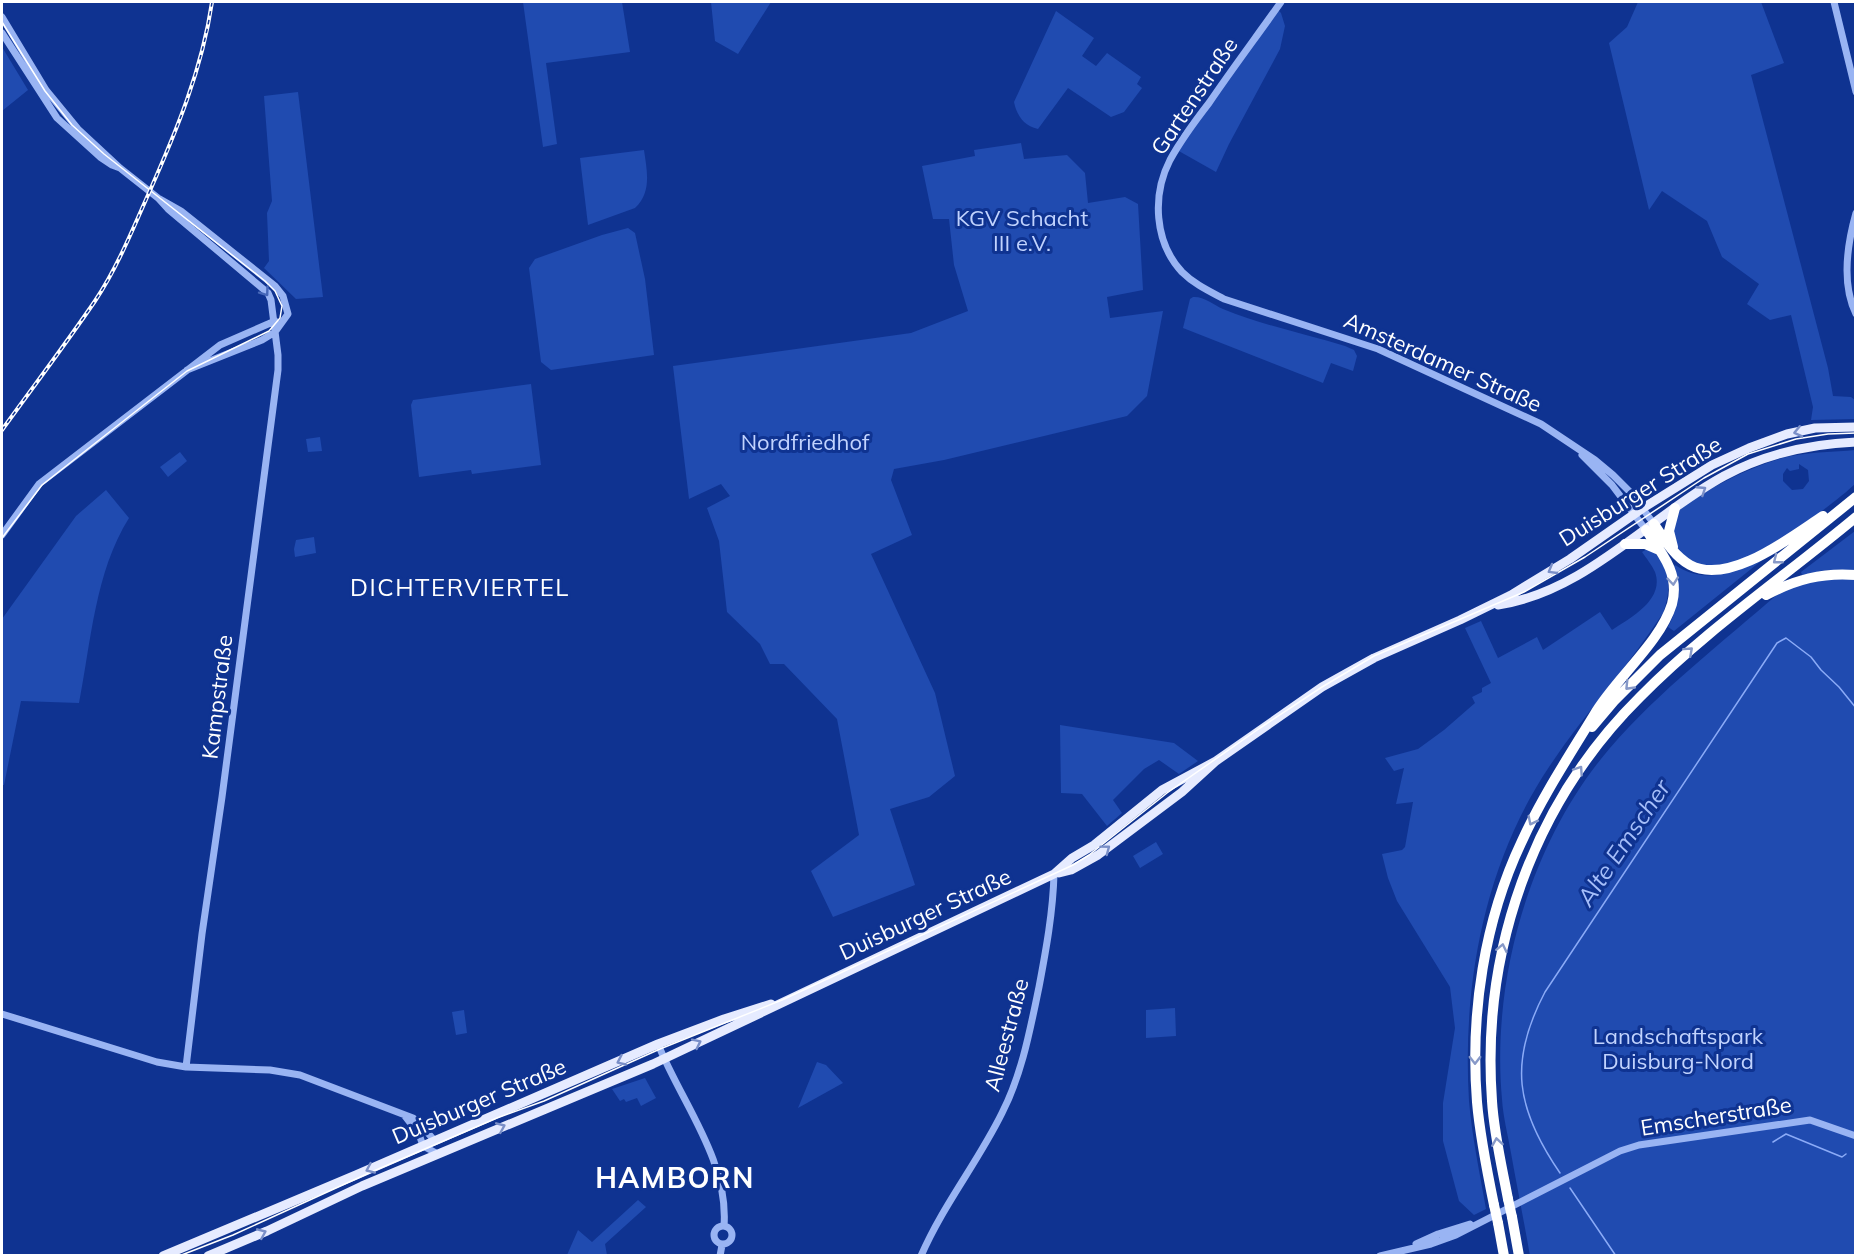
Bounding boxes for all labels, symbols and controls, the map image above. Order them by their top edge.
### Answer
street label: Gartenstraße [1144,32,1244,160]
park label: KGV Schacht III e.V. [956,204,1089,257]
one-way arrow [257,285,268,296]
street label: Amsterdamer Straße [1340,306,1546,418]
one-way arrow [1793,424,1803,437]
park label: Nordfriedhof [741,428,870,456]
street label: Duisburger Straße [1554,430,1726,552]
one-way arrow [1695,486,1706,497]
one-way arrow [1773,553,1784,564]
one-way arrow [1547,563,1558,574]
district label: DICHTERVIERTEL [350,572,570,602]
one-way arrow [1666,576,1679,586]
street label: Kampstraße [195,633,239,761]
one-way arrow [1682,647,1693,658]
one-way arrow [1625,679,1636,690]
one-way arrow [1572,766,1583,777]
water label: Alte Emscher [1569,773,1677,912]
one-way arrow [1527,815,1539,826]
one-way arrow [1100,845,1111,856]
street label: Duisburger Straße [835,862,1015,966]
one-way arrow [1495,943,1508,953]
street label: Alleestraße [977,975,1035,1095]
park label: Landschaftspark Duisburg-Nord [1593,1022,1764,1075]
one-way arrow [690,1039,701,1050]
street label: Duisburger Straße [388,1052,570,1150]
one-way arrow [617,1053,628,1065]
one-way arrow [1469,1055,1481,1064]
street label: Emscherstraße [1639,1090,1793,1142]
one-way arrow [494,1122,505,1134]
one-way arrow [1492,1137,1504,1146]
district label: HAMBORN [595,1160,755,1195]
one-way arrow [365,1162,376,1174]
one-way arrow [255,1228,266,1240]

